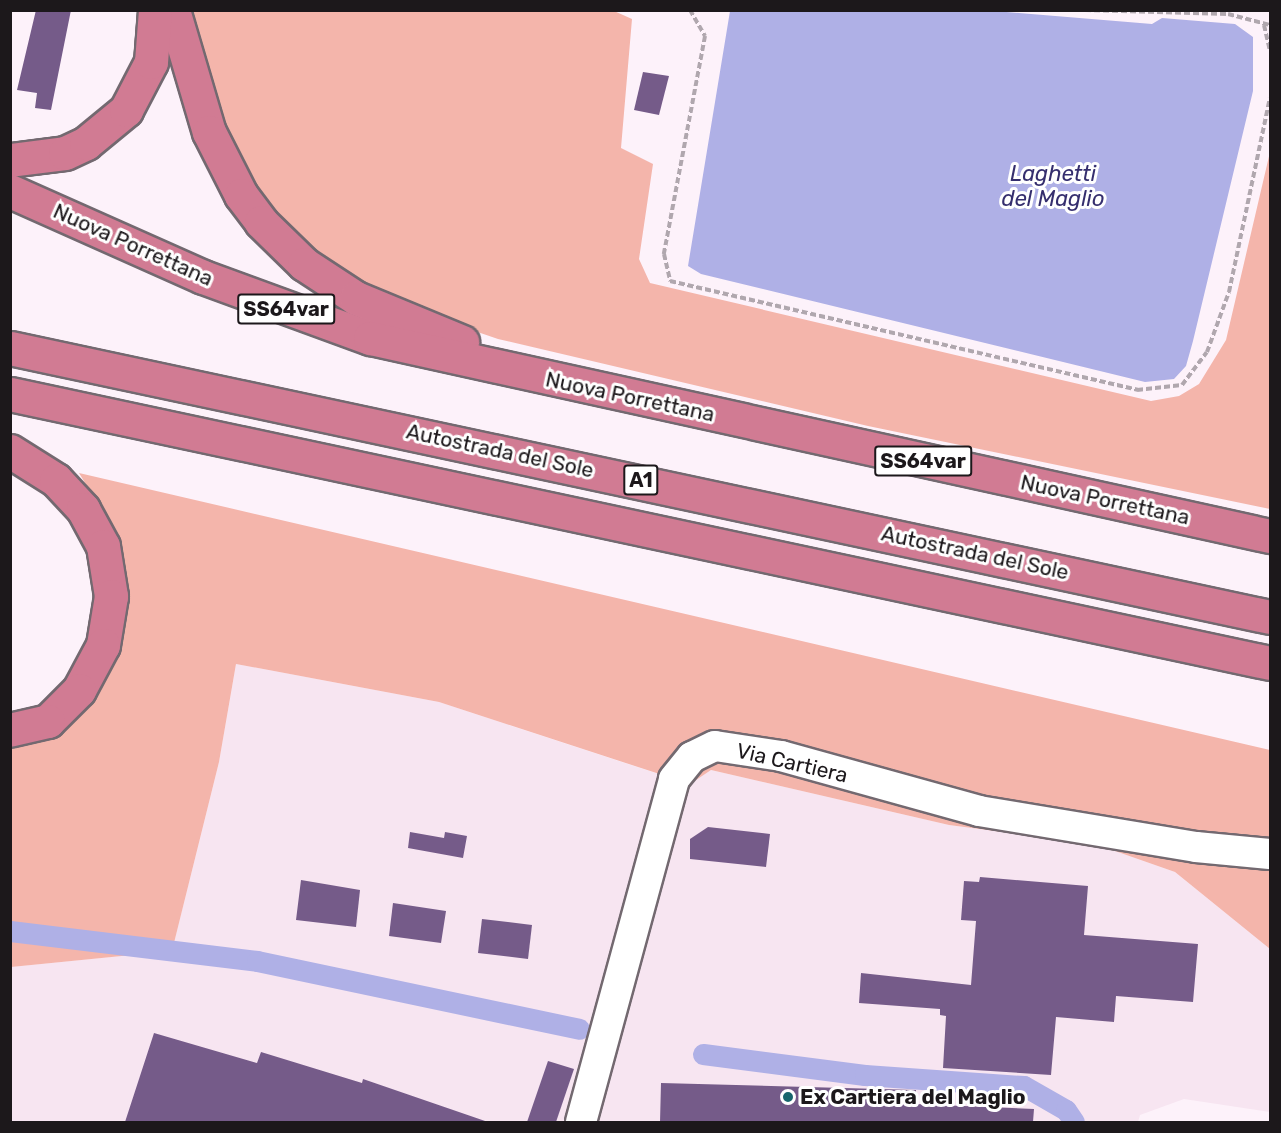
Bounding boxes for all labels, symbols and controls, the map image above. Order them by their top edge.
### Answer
water label: Laghetti del Maglio [1001,160,1105,212]
street label: Nuova Porrettana [49,199,217,291]
road number: SS64var [236,292,336,326]
street label: Nuova Porrettana [543,367,717,427]
street label: Autostrada del Sole [404,419,596,483]
road number: SS64var [874,444,972,478]
road number: A1 [623,463,659,497]
street label: Nuova Porrettana [1018,470,1192,530]
street label: Autostrada del Sole [879,521,1071,585]
street label: Via Cartiera [734,738,850,788]
place label: Ex Cartiera del Maglio [800,1084,1026,1110]
marker: Ex Cartiera del Maglio [781,1090,795,1104]

